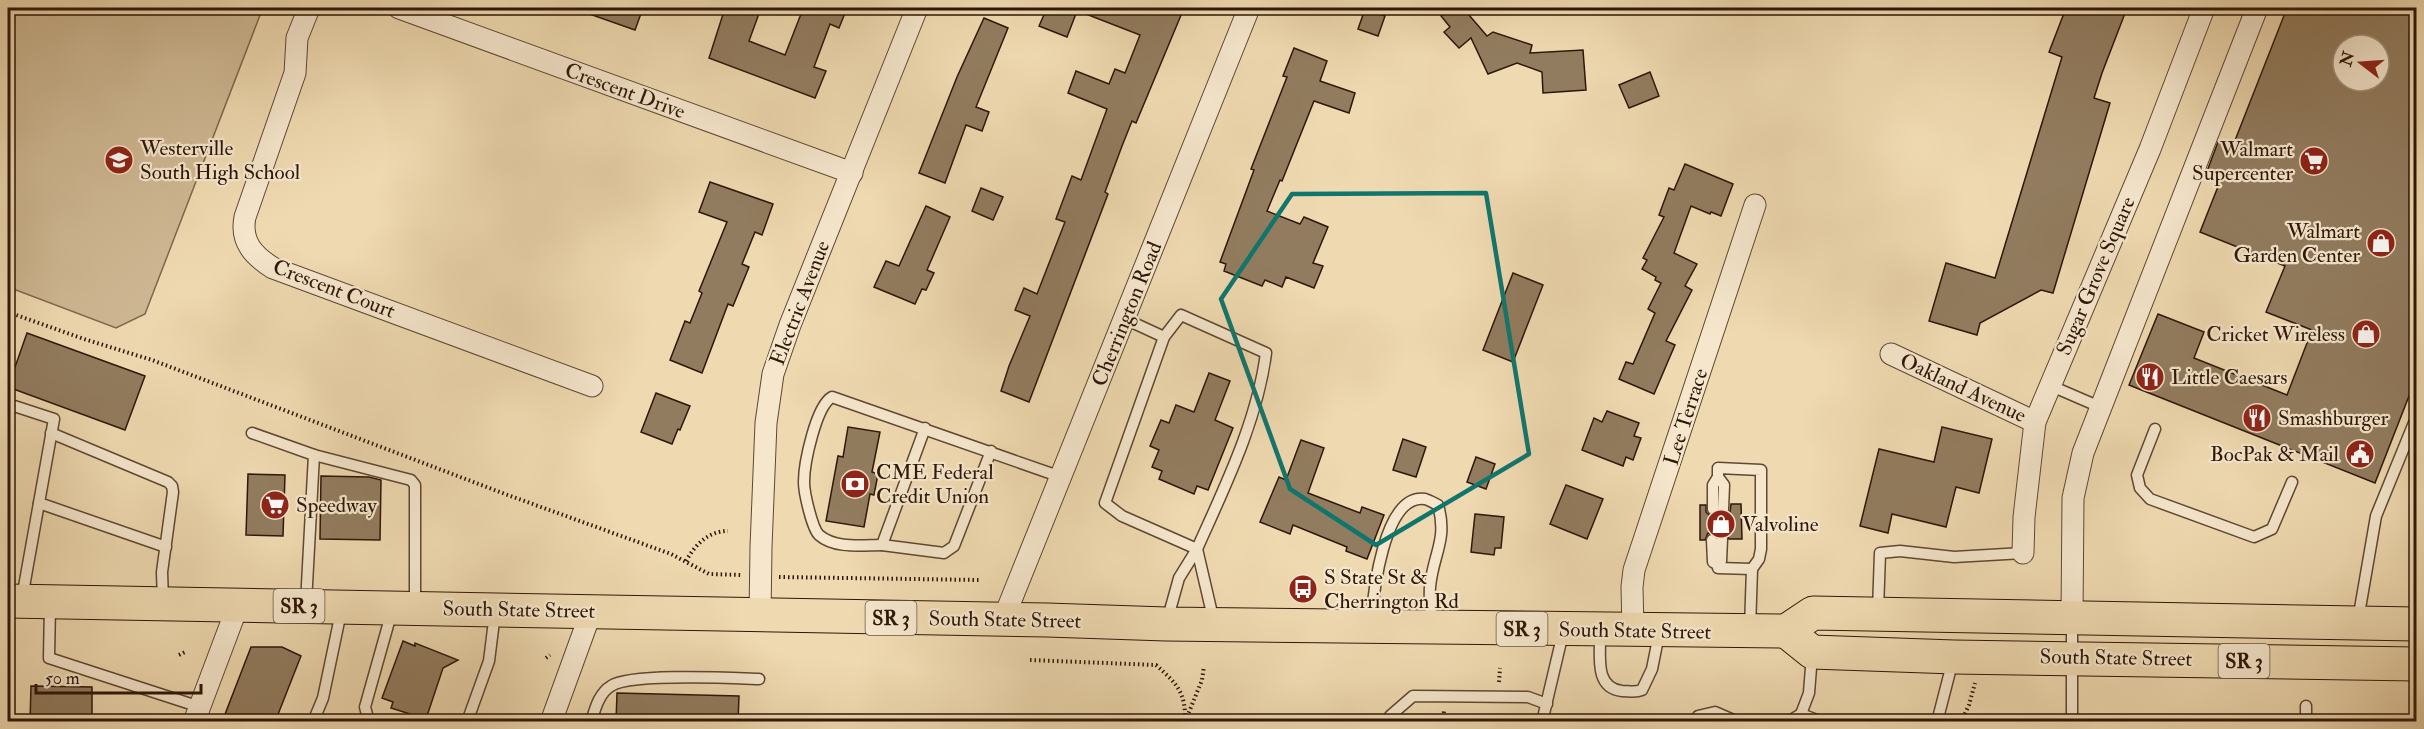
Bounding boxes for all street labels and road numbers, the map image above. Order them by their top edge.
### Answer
street label: Crescent Drive [561,57,689,125]
street label: Sugar Grove Square [2050,192,2142,359]
street label: Electric Avenue [764,237,836,369]
street label: Cherrington Road [1086,237,1169,390]
street label: Crescent Court [269,253,399,325]
street label: Oakland Avenue [1896,347,2031,429]
street label: Lee Terrace [1658,365,1714,469]
road number: SR 3 [274,589,324,623]
street label: South State Street [442,595,596,625]
road number: SR 3 [866,601,916,635]
street label: South State Street [928,605,1082,635]
road number: SR 3 [1496,612,1547,646]
street label: South State Street [1558,616,1712,646]
street label: South State Street [2039,643,2193,673]
road number: SR 3 [2218,644,2270,678]

